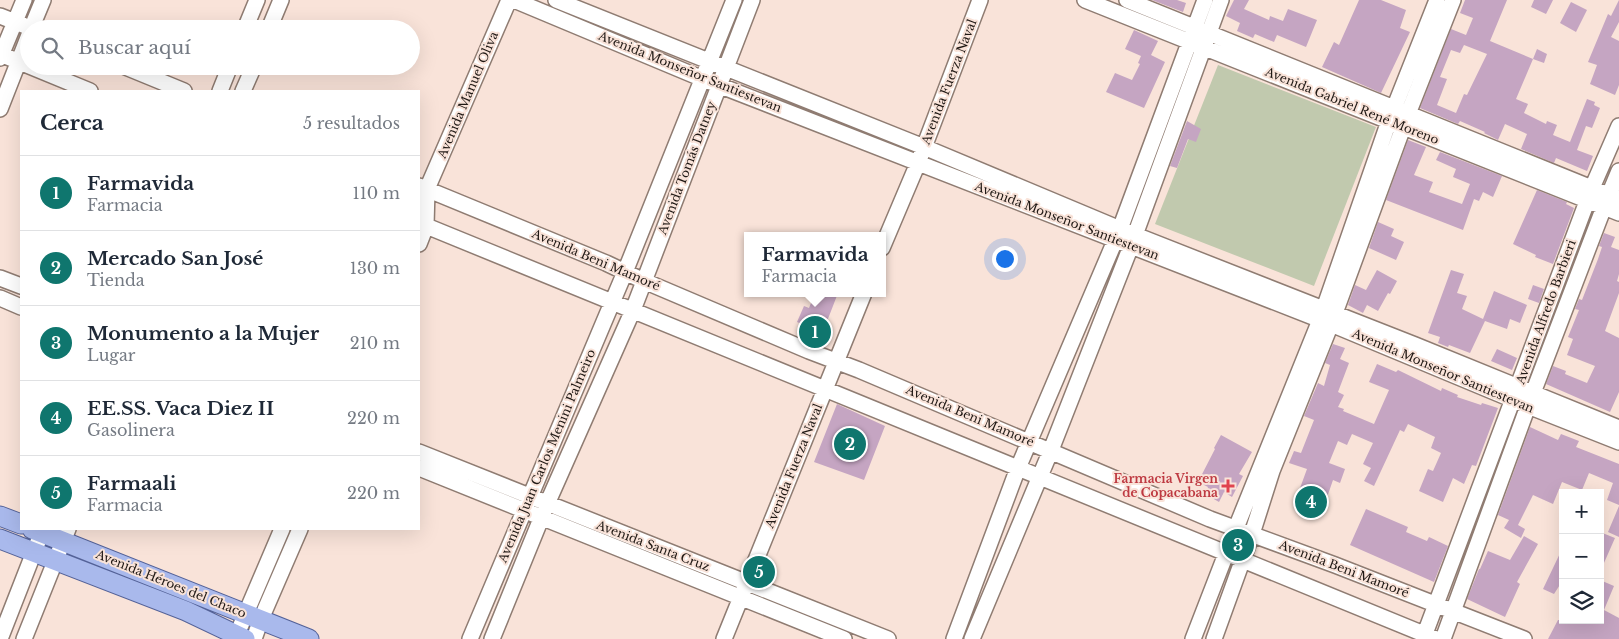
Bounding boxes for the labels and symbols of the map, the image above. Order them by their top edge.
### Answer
street label: Avenida Fuerza Naval [917,17,979,147]
street label: Avenida Monseñor Santiestevan [596,27,784,115]
street label: Avenida Manuel Oliva [434,29,501,161]
street label: Avenida Gabriel René Moreno [1262,63,1441,147]
street label: Avenida Tomás Datney [654,99,719,237]
street label: Avenida Monseñor Santiestevan [972,178,1161,263]
street label: Avenida Beni Mamoré [529,225,663,293]
street label: Avenida Alfredo Barbieri [1512,238,1579,387]
your location [992,246,1018,272]
pin: 1 [799,313,831,351]
street label: Avenida Monseñor Santiestevan [1349,325,1536,416]
street label: Avenida Juan Carlos Menini Palmeiro [494,347,598,566]
street label: Avenida Beni Mamoré [903,381,1037,449]
street label: Avenida Fuerza Naval [761,401,825,531]
pin: 2 [834,425,866,463]
place label: Farmacia Virgen de Copacabana [1114,471,1218,500]
marker: Farmacia Virgen de Copacabana [1222,480,1234,492]
pin: 4 [1295,483,1327,521]
street label: Avenida Santa Cruz [593,517,712,574]
pin: 3 [1222,526,1254,564]
street label: Avenida Beni Mamoré [1276,536,1411,600]
street label: Avenida Héroes del Chaco [93,546,249,621]
pin: 5 [743,553,775,591]

